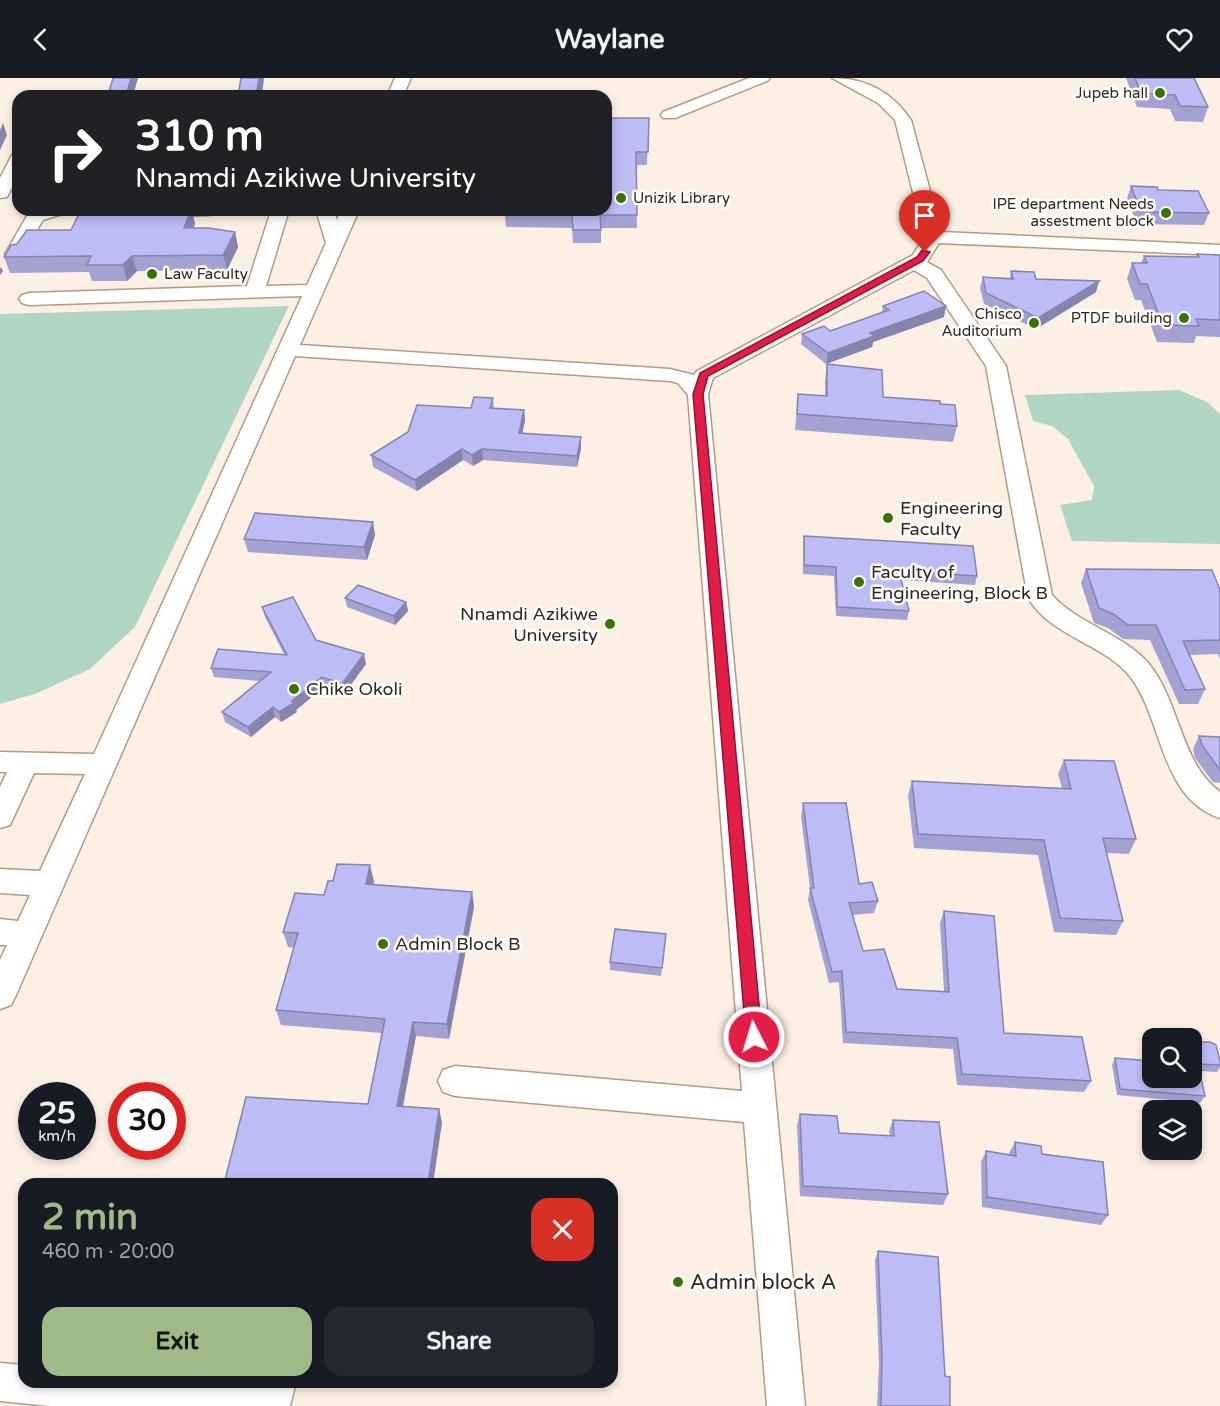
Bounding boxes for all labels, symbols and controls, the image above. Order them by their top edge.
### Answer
icon: back [24,23,57,56]
text: Waylane [555,23,665,56]
icon: heart [1163,23,1196,56]
place label: Jupeb hall [1076,84,1148,102]
marker: Jupeb hall [1153,86,1167,100]
text: 310 m [135,111,264,162]
icon: right [36,114,114,192]
text: Nnamdi Azikiwe University [135,162,476,195]
place label: Unizik Library [633,189,730,207]
pin [899,190,950,252]
marker: Unizik Library [614,191,628,205]
place label: IPE department Needs assestment block [993,195,1154,230]
icon: arrive [908,199,941,232]
marker: IPE department Needs assestment block [1159,206,1173,220]
place label: Law Faculty [164,265,248,283]
marker: Law Faculty [145,267,159,281]
place label: Chisco Auditorium [942,305,1022,340]
place label: PTDF building [1071,309,1172,327]
marker: PTDF building [1177,311,1191,325]
marker: Chisco Auditorium [1027,316,1041,330]
place label: Engineering Faculty [900,497,1003,540]
marker: Engineering Faculty [881,511,895,525]
place label: Faculty of Engineering, Block B [871,561,1048,604]
marker: Faculty of Engineering, Block B [852,575,866,589]
place label: Nnamdi Azikiwe University [460,603,598,646]
marker: Nnamdi Azikiwe University [603,617,617,631]
place label: Chike Okoli [306,678,402,700]
marker: Chike Okoli [287,682,301,696]
place label: Admin Block B [395,933,521,955]
marker: Admin Block B [376,937,390,951]
position arrow [722,1005,786,1069]
map controls [1142,1028,1202,1160]
button: search [1142,1028,1202,1088]
speed limit sign: 30 [108,1082,186,1160]
text: 25 [38,1095,76,1132]
button: layers [1142,1100,1202,1160]
text: km/h [38,1127,76,1145]
text: 2 min [42,1196,138,1239]
button: close [531,1198,594,1261]
text: 460 m · 20:00 [42,1240,174,1264]
place label: Admin block A [690,1270,836,1295]
marker: Admin block A [671,1275,685,1289]
button: Exit [42,1307,312,1376]
button: Share [324,1307,594,1376]

